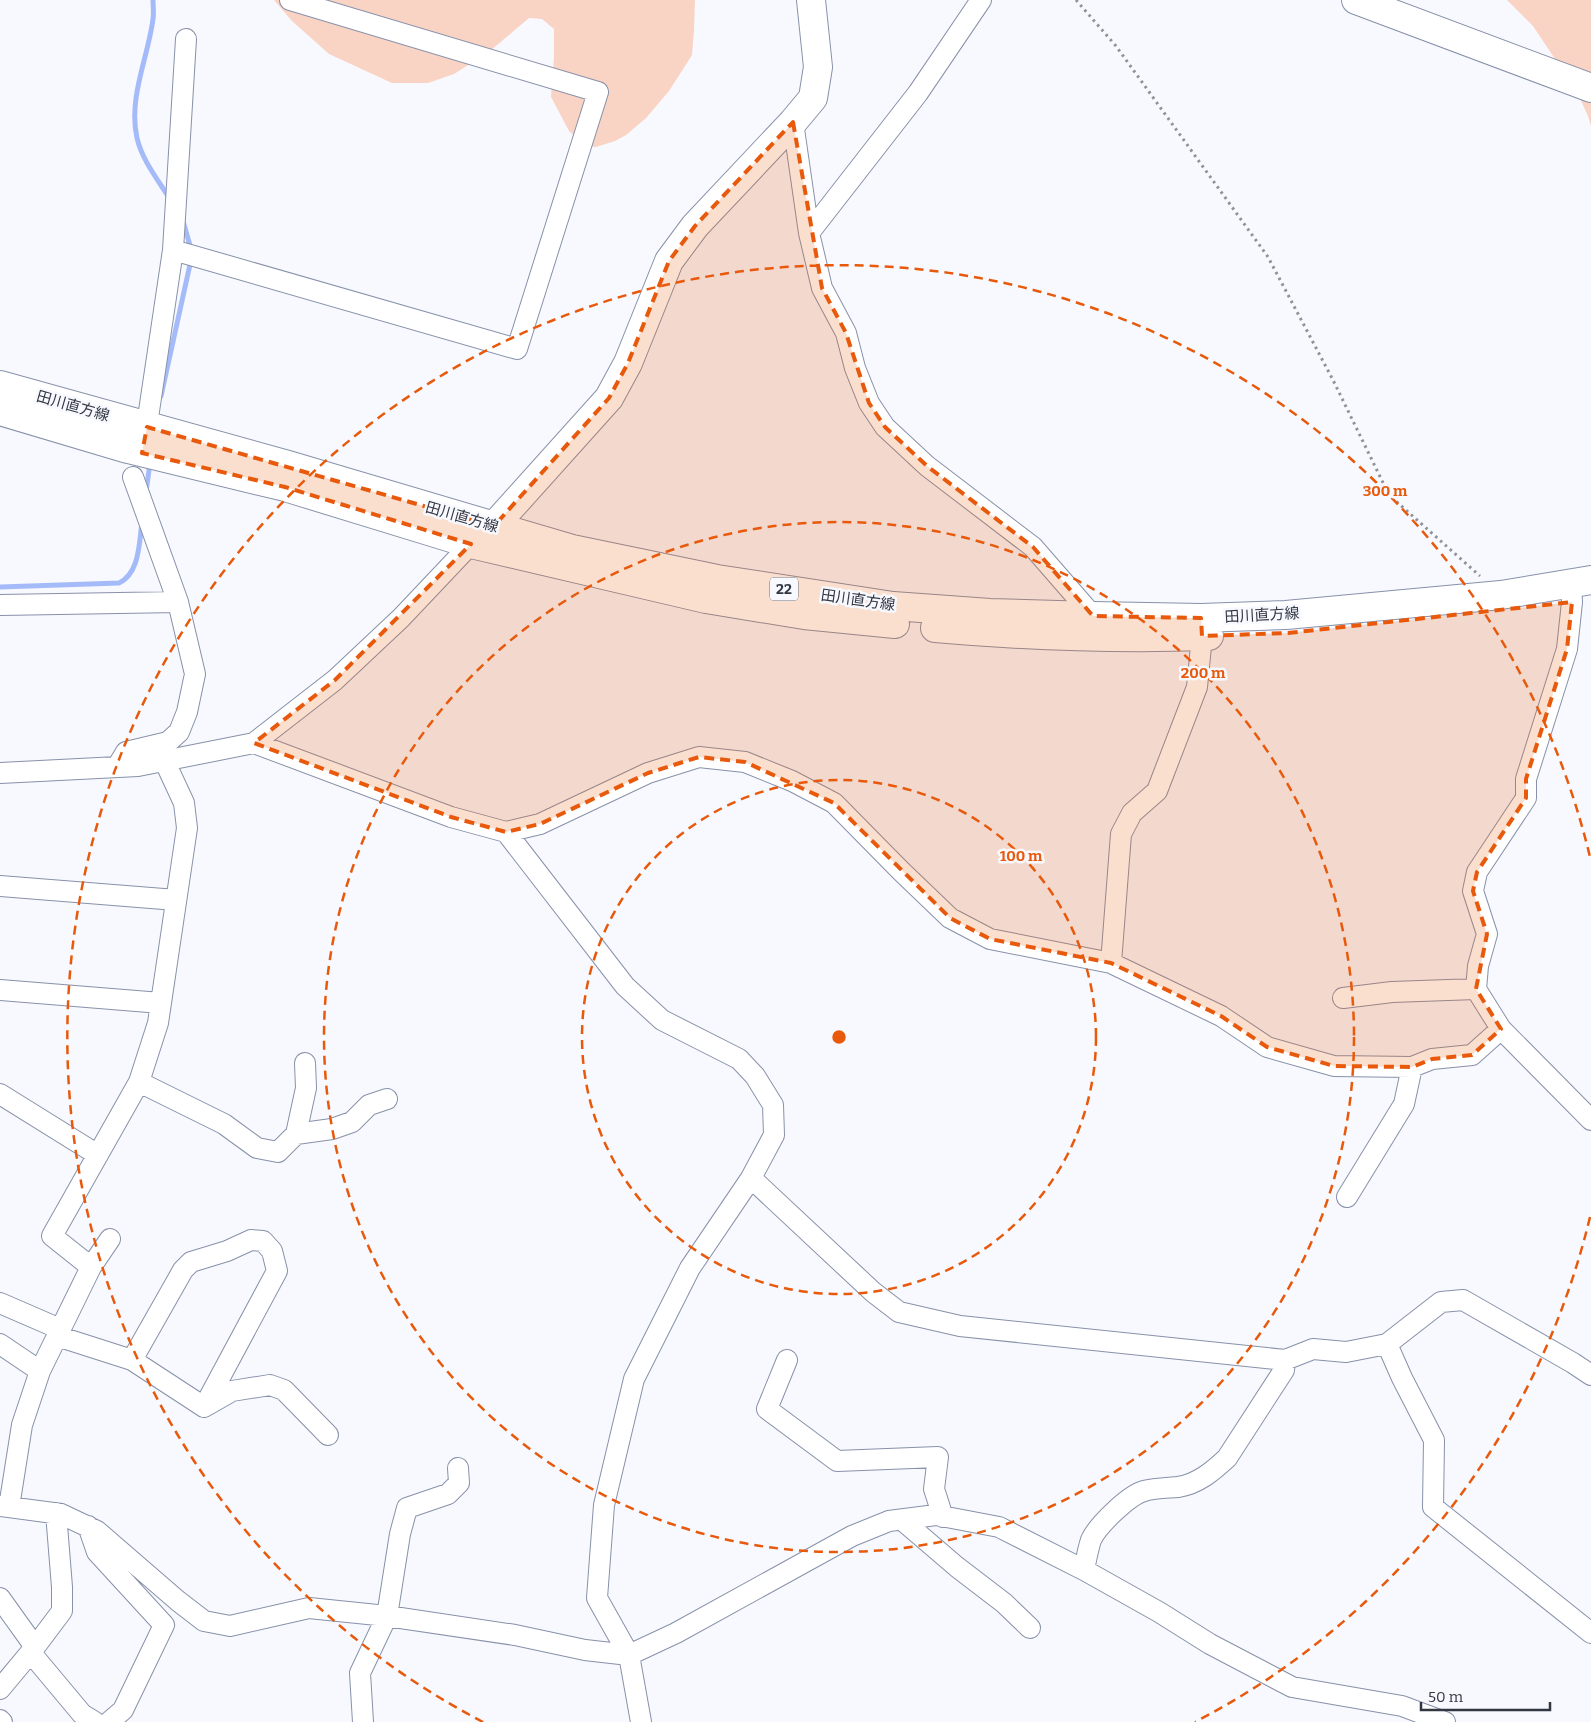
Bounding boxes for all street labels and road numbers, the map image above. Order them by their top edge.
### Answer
street label: 田川直方線 [34,387,112,425]
street label: 田川直方線 [423,498,501,536]
road number: 22 [770,578,798,600]
street label: 田川直方線 [820,586,896,614]
street label: 田川直方線 [1224,604,1300,626]

